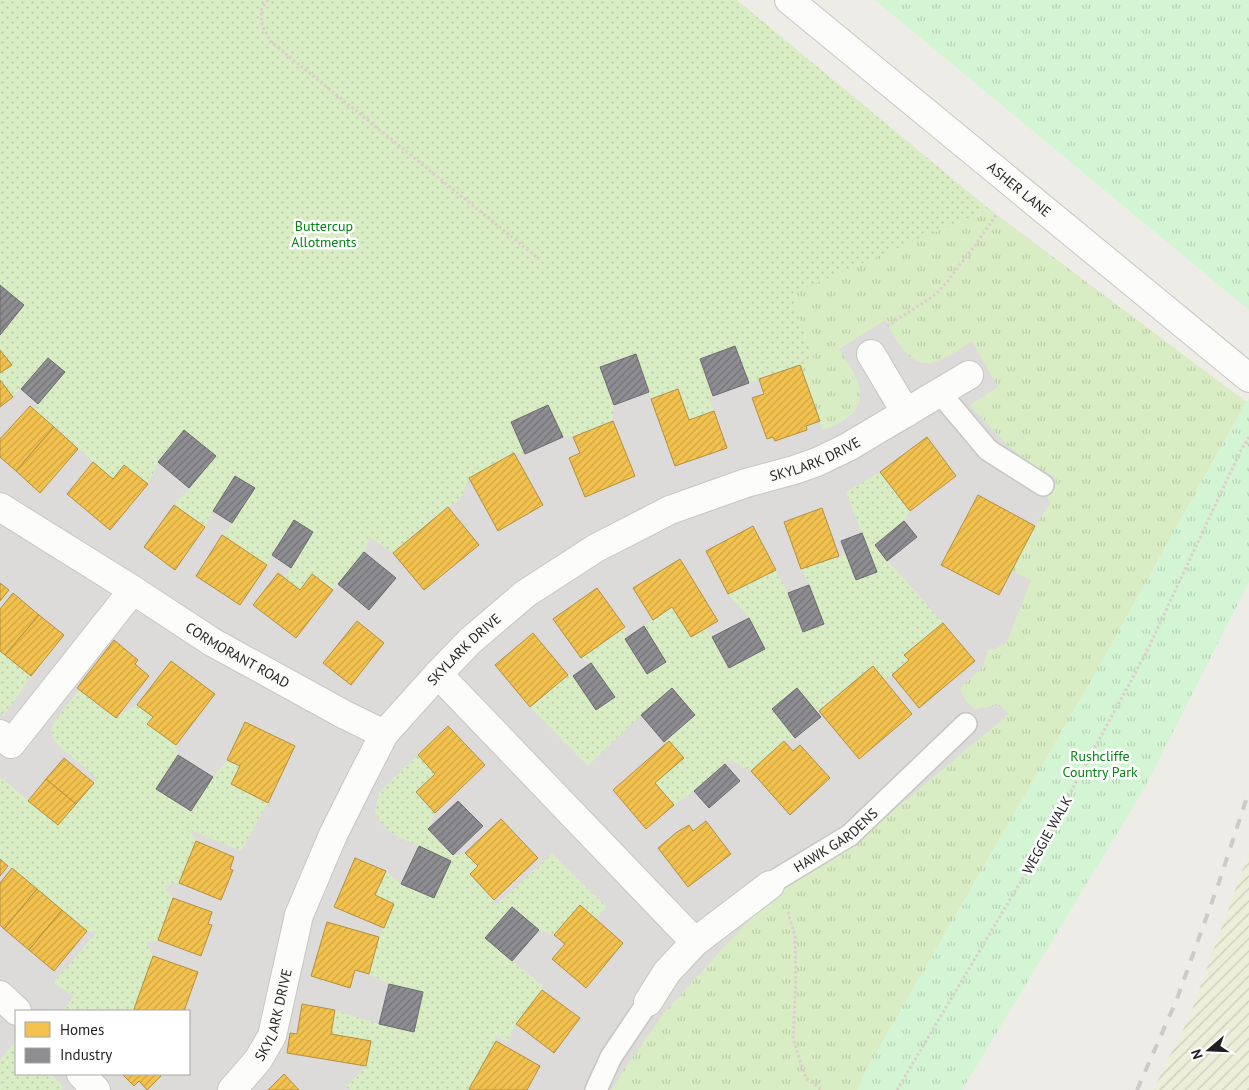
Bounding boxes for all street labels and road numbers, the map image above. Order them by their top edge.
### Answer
street label: ASHER LANE [984,158,1055,221]
street label: SKYLARK DRIVE [768,433,863,485]
street label: SKYLARK DRIVE [423,610,505,689]
street label: CORMORANT ROAD [182,618,293,692]
street label: WEGGIE WALK [1018,792,1076,877]
street label: HAWK GARDENS [790,804,882,876]
street label: SKYLARK DRIVE [250,967,296,1064]

